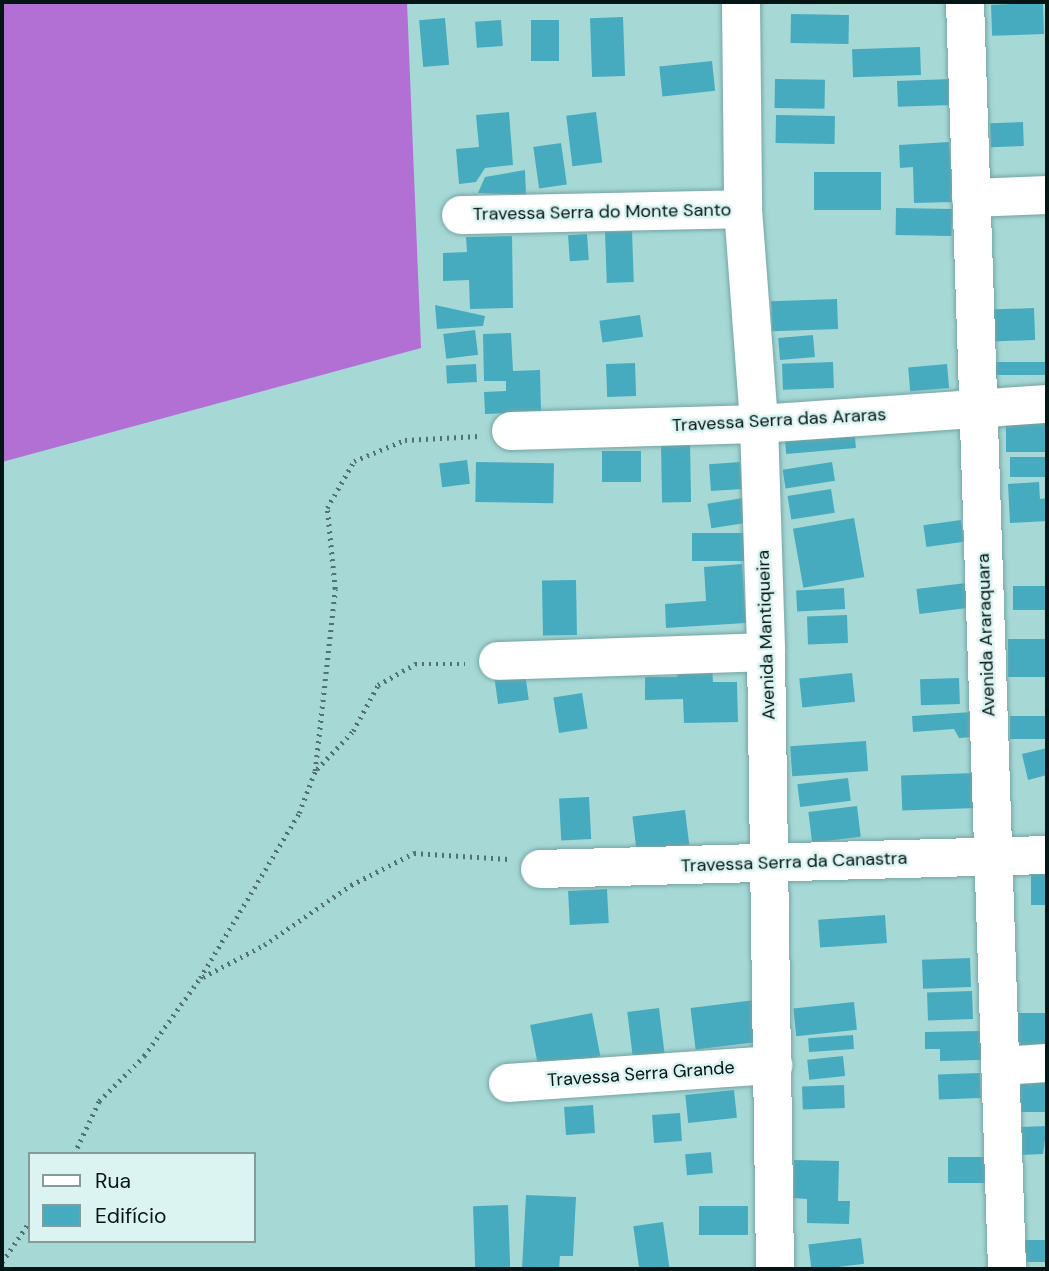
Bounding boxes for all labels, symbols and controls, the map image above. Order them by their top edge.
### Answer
street label: Travessa Serra do Monte Santo [473,199,731,225]
street label: Travessa Serra das Araras [671,404,887,436]
street label: Avenida Mantiqueira [752,550,780,720]
street label: Avenida Araraquara [972,553,1000,717]
street label: Travessa Serra da Canastra [680,847,908,877]
street label: Travessa Serra Grande [547,1057,735,1091]
legend [28,1152,256,1243]
text: Rua [95,1167,131,1195]
text: Edifício [95,1202,166,1230]

